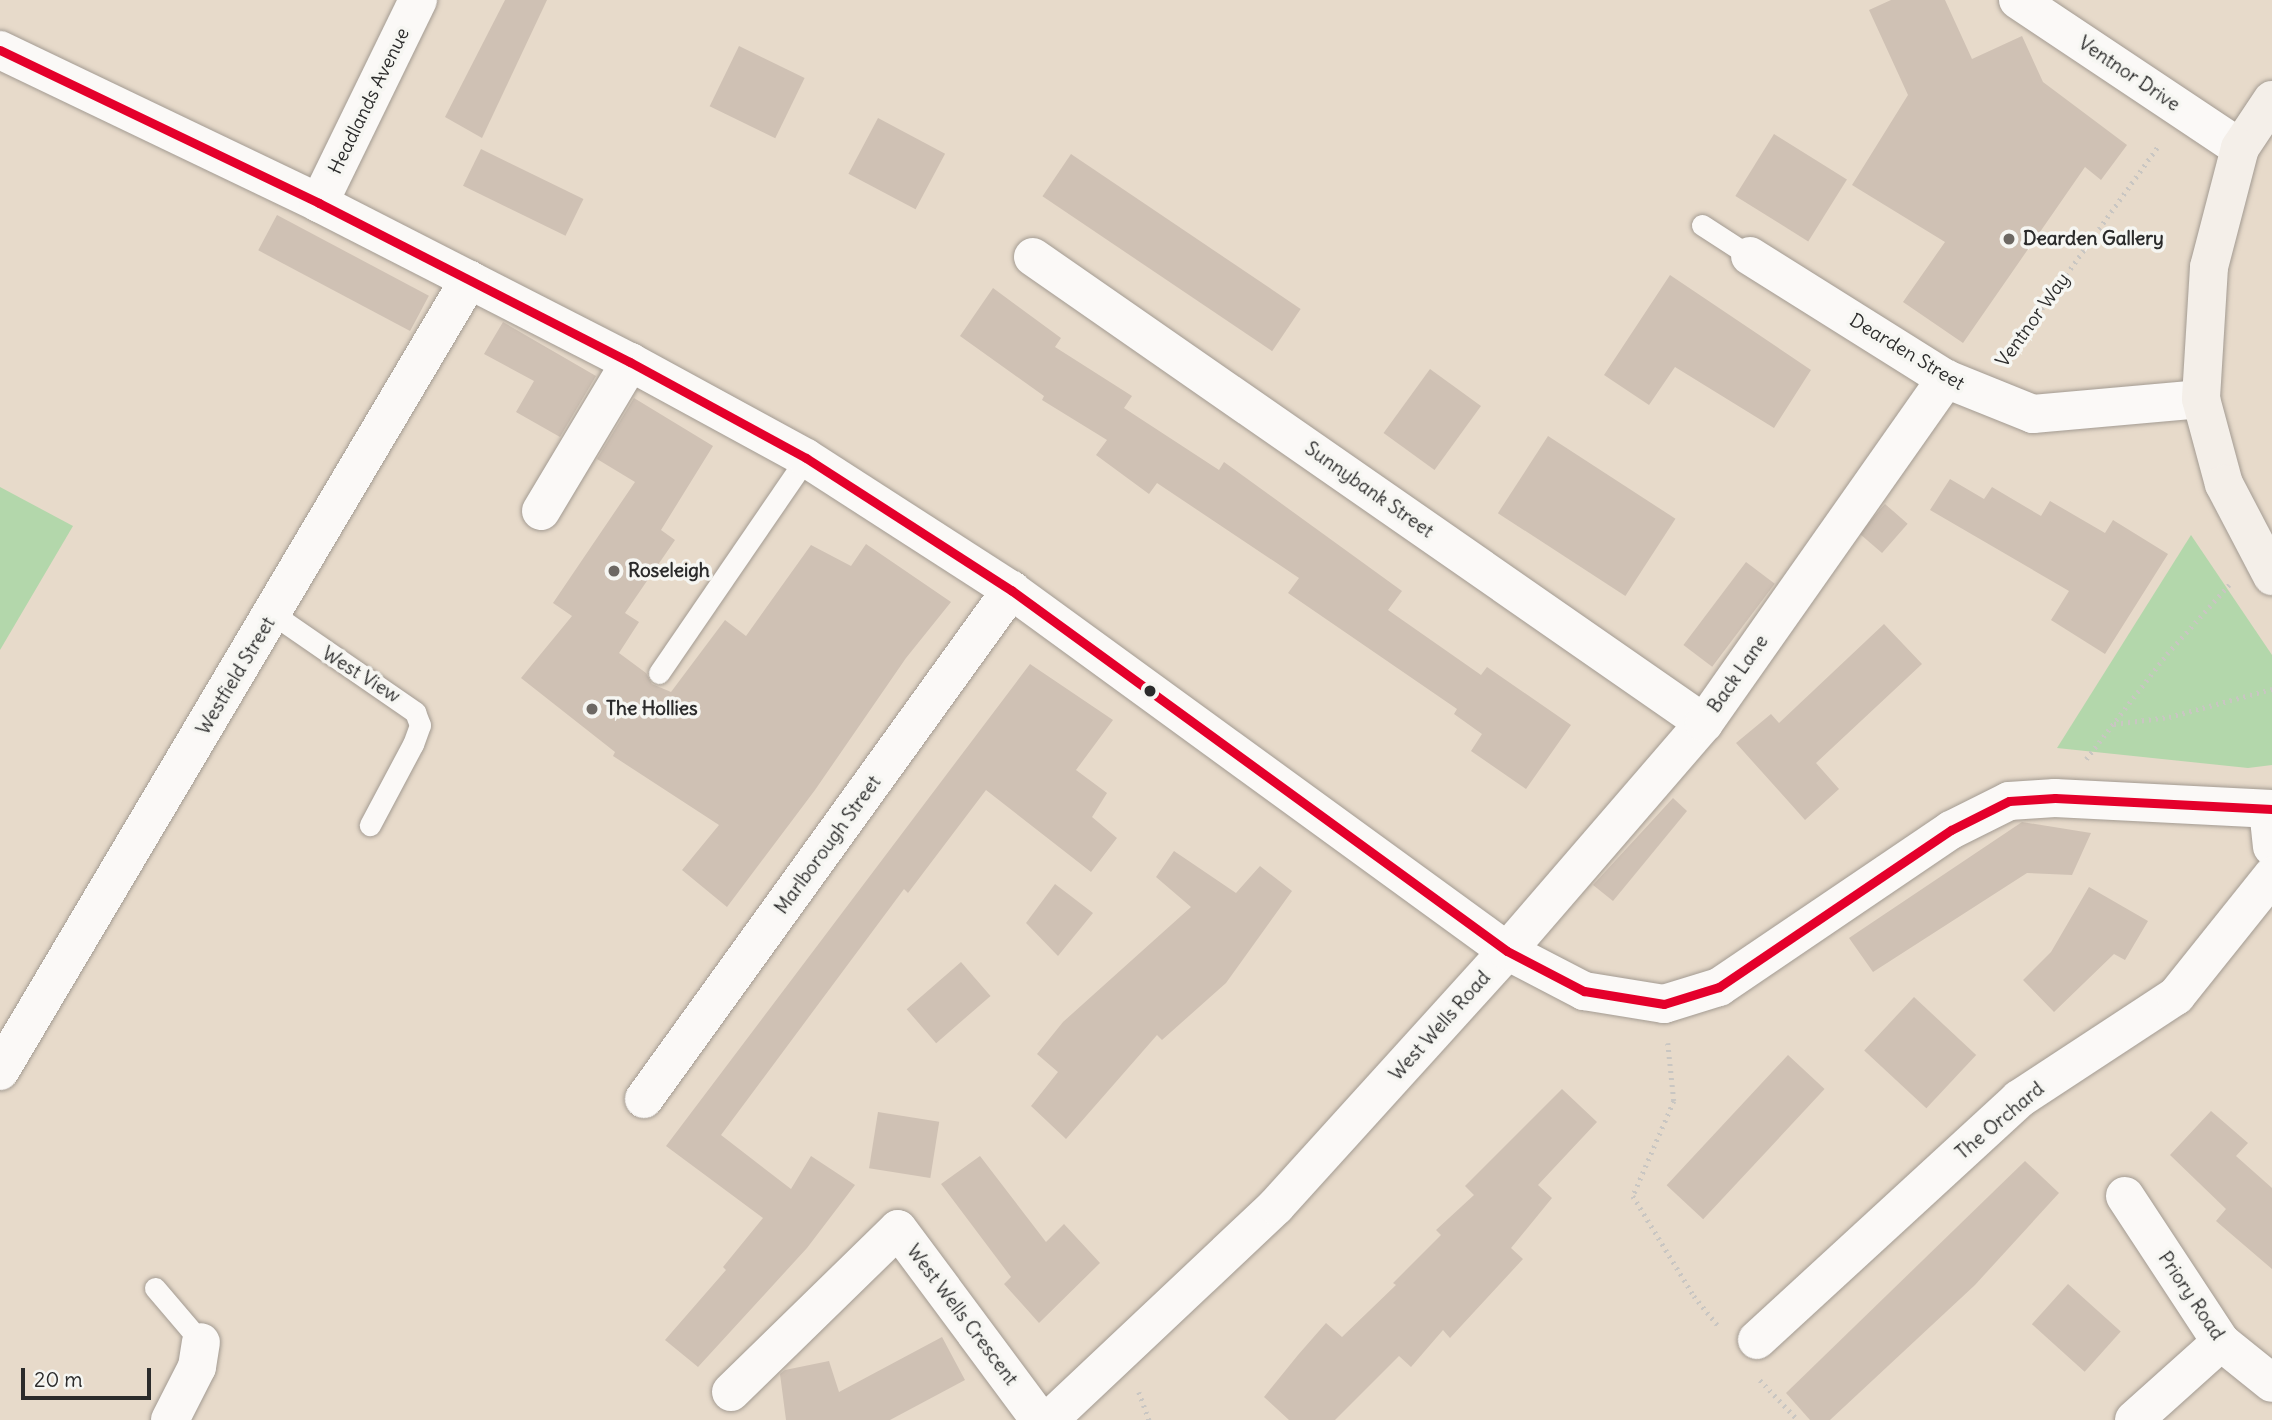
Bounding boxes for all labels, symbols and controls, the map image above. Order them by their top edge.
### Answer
street label: Headlands Avenue [324,24,414,178]
street label: Ventnor Drive [2074,32,2184,116]
place label: Dearden Gallery [2023,228,2164,250]
marker: Dearden Gallery [2001,231,2017,247]
street label: Ventnor Way [1991,268,2075,372]
street label: Dearden Street [1846,309,1968,395]
street label: Sunnybank Street [1300,437,1438,543]
place label: Roseleigh [628,560,710,582]
marker: Roseleigh [606,563,622,579]
street label: Westfield Street [192,613,280,739]
street label: Back Lane [1703,631,1773,717]
street label: West View [318,642,404,708]
unlabelled marker [1143,684,1157,698]
place label: The Hollies [606,698,698,720]
marker: The Hollies [584,701,600,717]
street label: Marlborough Street [770,771,886,919]
street label: West Wells Road [1385,967,1495,1085]
street label: The Orchard [1951,1078,2049,1164]
street label: West Wells Crescent [902,1240,1022,1390]
street label: Priory Road [2153,1247,2229,1345]
scale bar [24,1354,154,1398]
text: 20 m [34,1366,83,1393]

